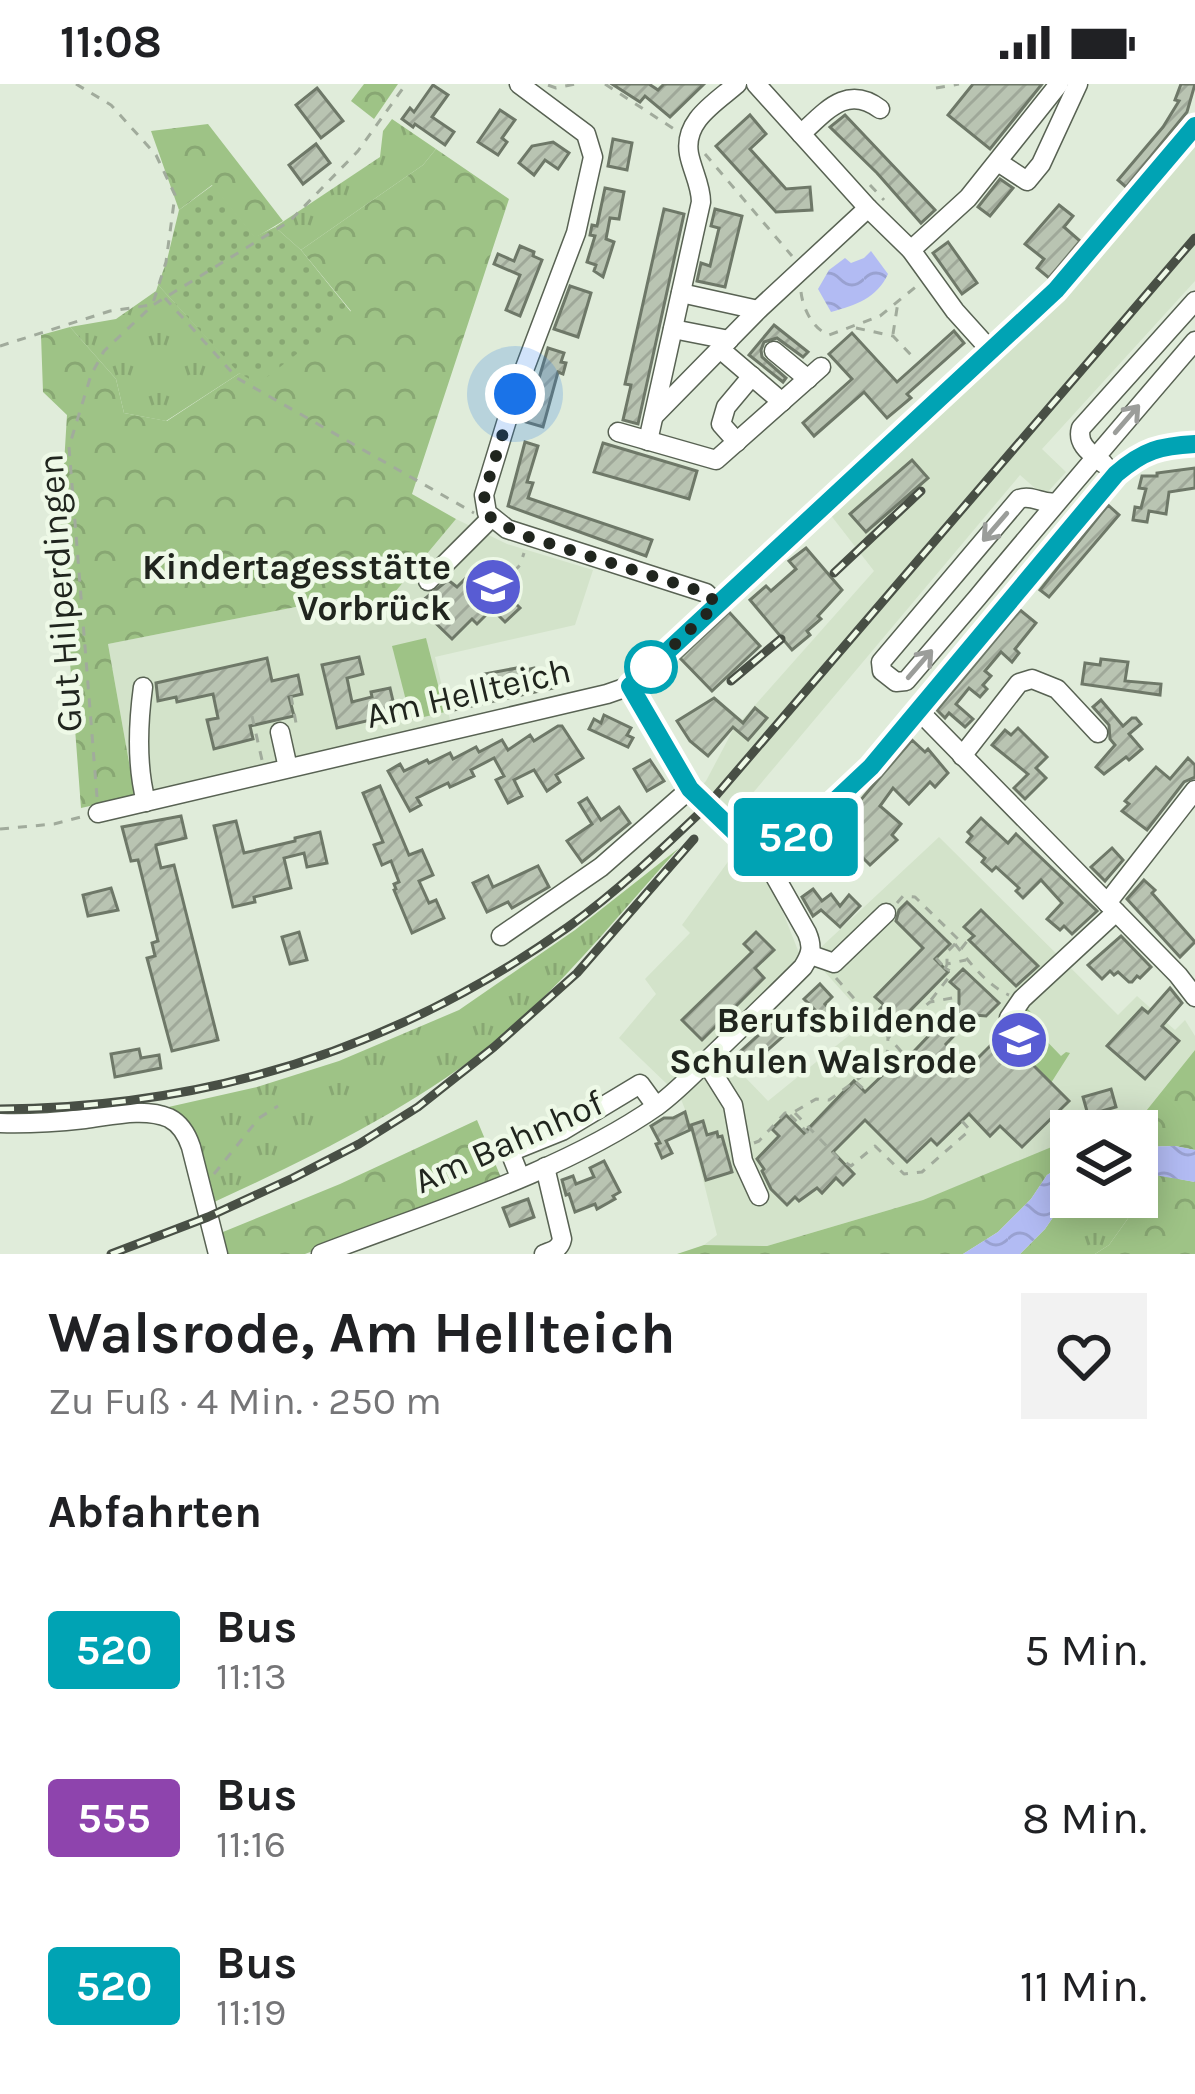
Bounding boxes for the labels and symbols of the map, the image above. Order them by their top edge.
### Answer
your location [485,364,545,424]
one-way arrow [1113,404,1140,435]
street label: Gut Hilperdingen [29,452,91,733]
one-way arrow [981,512,1009,542]
place label: Kindertagesstätte Vorbrück [142,546,451,629]
school or university icon: Kindertagesstätte Vorbrück [462,556,524,618]
unlabelled marker [626,642,676,692]
street label: Am Hellteich [362,649,575,737]
one-way arrow [906,649,934,680]
line badge: 520 [727,798,865,876]
place label: Berufsbildende Schulen Walsrode [669,999,977,1082]
school or university icon: Berufsbildende Schulen Walsrode [988,1009,1050,1071]
street label: Am Bahnhof [407,1081,610,1202]

